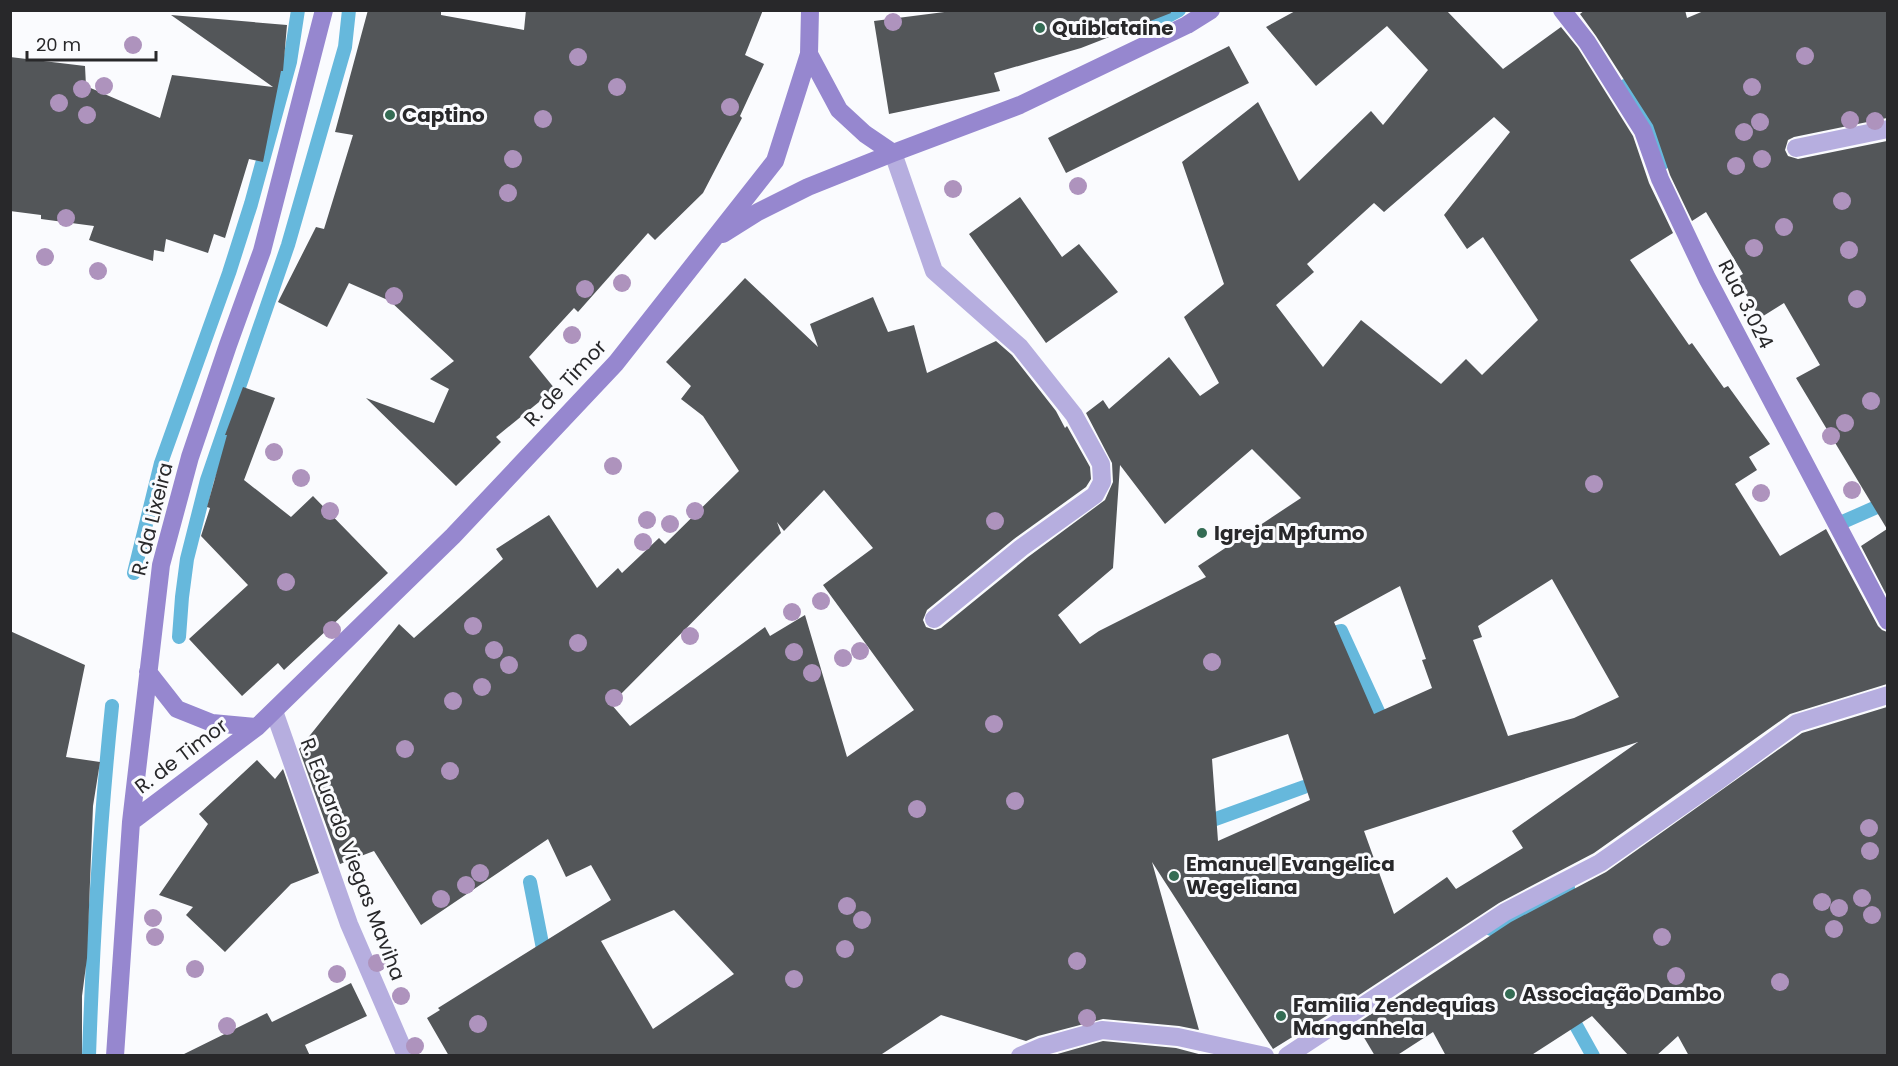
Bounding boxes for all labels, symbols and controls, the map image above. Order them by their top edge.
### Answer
place label: Quiblataine [1052,14,1174,42]
marker: Quiblataine [1033,21,1047,35]
scale bar [27,24,156,62]
text: 20 m [36,32,81,57]
place label: Captino [402,101,485,129]
marker: Captino [383,108,397,122]
street label: Rua 3.024 [1712,255,1780,353]
street label: R. de Timor [517,333,613,433]
street label: R. da Lixeira [124,460,180,578]
place label: Igreja Mpfumo [1214,519,1365,547]
marker: Igreja Mpfumo [1195,526,1209,540]
street label: R. de Timor [129,712,233,800]
street label: R. Eduardo Viegas Maviha [294,734,412,984]
place label: Emanuel Evangelica Wegeliana [1186,850,1395,901]
marker: Emanuel Evangelica Wegeliana [1167,869,1181,883]
place label: Associação Dambo [1522,980,1722,1008]
marker: Associação Dambo [1503,987,1517,1001]
place label: Familia Zendequias Manganhela [1293,991,1496,1042]
marker: Familia Zendequias Manganhela [1274,1009,1288,1023]

